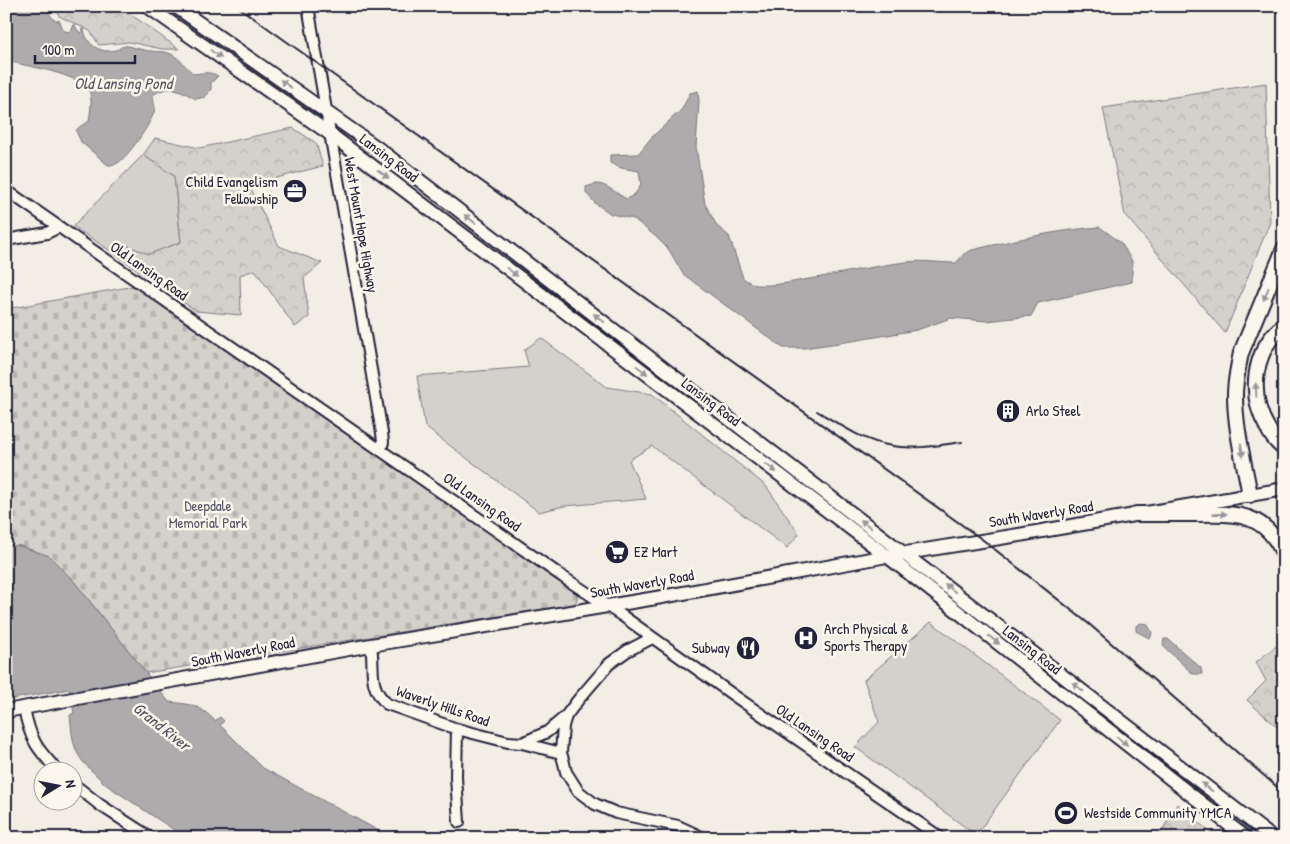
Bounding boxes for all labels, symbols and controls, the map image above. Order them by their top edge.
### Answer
scale bar [35,32,135,64]
text: 100 m [42,39,75,60]
one-way arrow [209,49,223,59]
water label: Old Lansing Pond [74,72,175,94]
one-way arrow [279,79,293,89]
street label: Lansing Road [355,128,423,187]
street label: West Mount Hope Highway [339,155,384,294]
one-way arrow [376,169,390,179]
place label: Child Evangelism Fellowship [186,171,279,209]
office icon: Child Evangelism Fellowship [282,178,308,204]
one-way arrow [464,213,477,224]
street label: Old Lansing Road [106,236,192,305]
one-way arrow [505,267,519,277]
one-way arrow [1261,287,1269,301]
one-way arrow [592,313,606,323]
one-way arrow [635,365,648,376]
street label: Lansing Road [677,372,745,431]
one-way arrow [1251,382,1259,398]
building icon: Arlo Steel [995,398,1021,424]
place label: Arlo Steel [1026,400,1081,421]
one-way arrow [1238,443,1246,459]
one-way arrow [764,463,777,474]
street label: Old Lansing Road [439,467,525,536]
park label: Deepdale Memorial Park [169,495,247,533]
street label: South Waverly Road [987,495,1095,532]
one-way arrow [1212,510,1228,518]
one-way arrow [860,518,873,529]
supermarket icon: EZ Mart [604,539,630,565]
place label: EZ Mart [634,541,678,562]
street label: South Waverly Road [588,564,696,603]
one-way arrow [944,582,957,593]
place label: Arch Physical & Sports Therapy [824,618,909,656]
street label: Lansing Road [999,620,1066,679]
hospital icon: Arch Physical & Sports Therapy [793,625,819,651]
street label: South Waverly Road [189,631,297,672]
restaurant icon: Subway [735,635,761,661]
one-way arrow [988,635,1001,646]
place label: Subway [692,637,730,658]
street label: Waverly Hills Road [394,680,493,731]
one-way arrow [1072,682,1085,693]
water label: Grand River [129,697,197,756]
street label: Old Lansing Road [772,699,859,767]
one-way arrow [1115,735,1128,746]
north arrow [32,762,82,812]
text: N [61,778,81,790]
one-way arrow [1201,781,1214,792]
sports icon: Westside Community YMCA [1053,800,1079,826]
place label: Westside Community YMCA [1084,802,1232,823]

